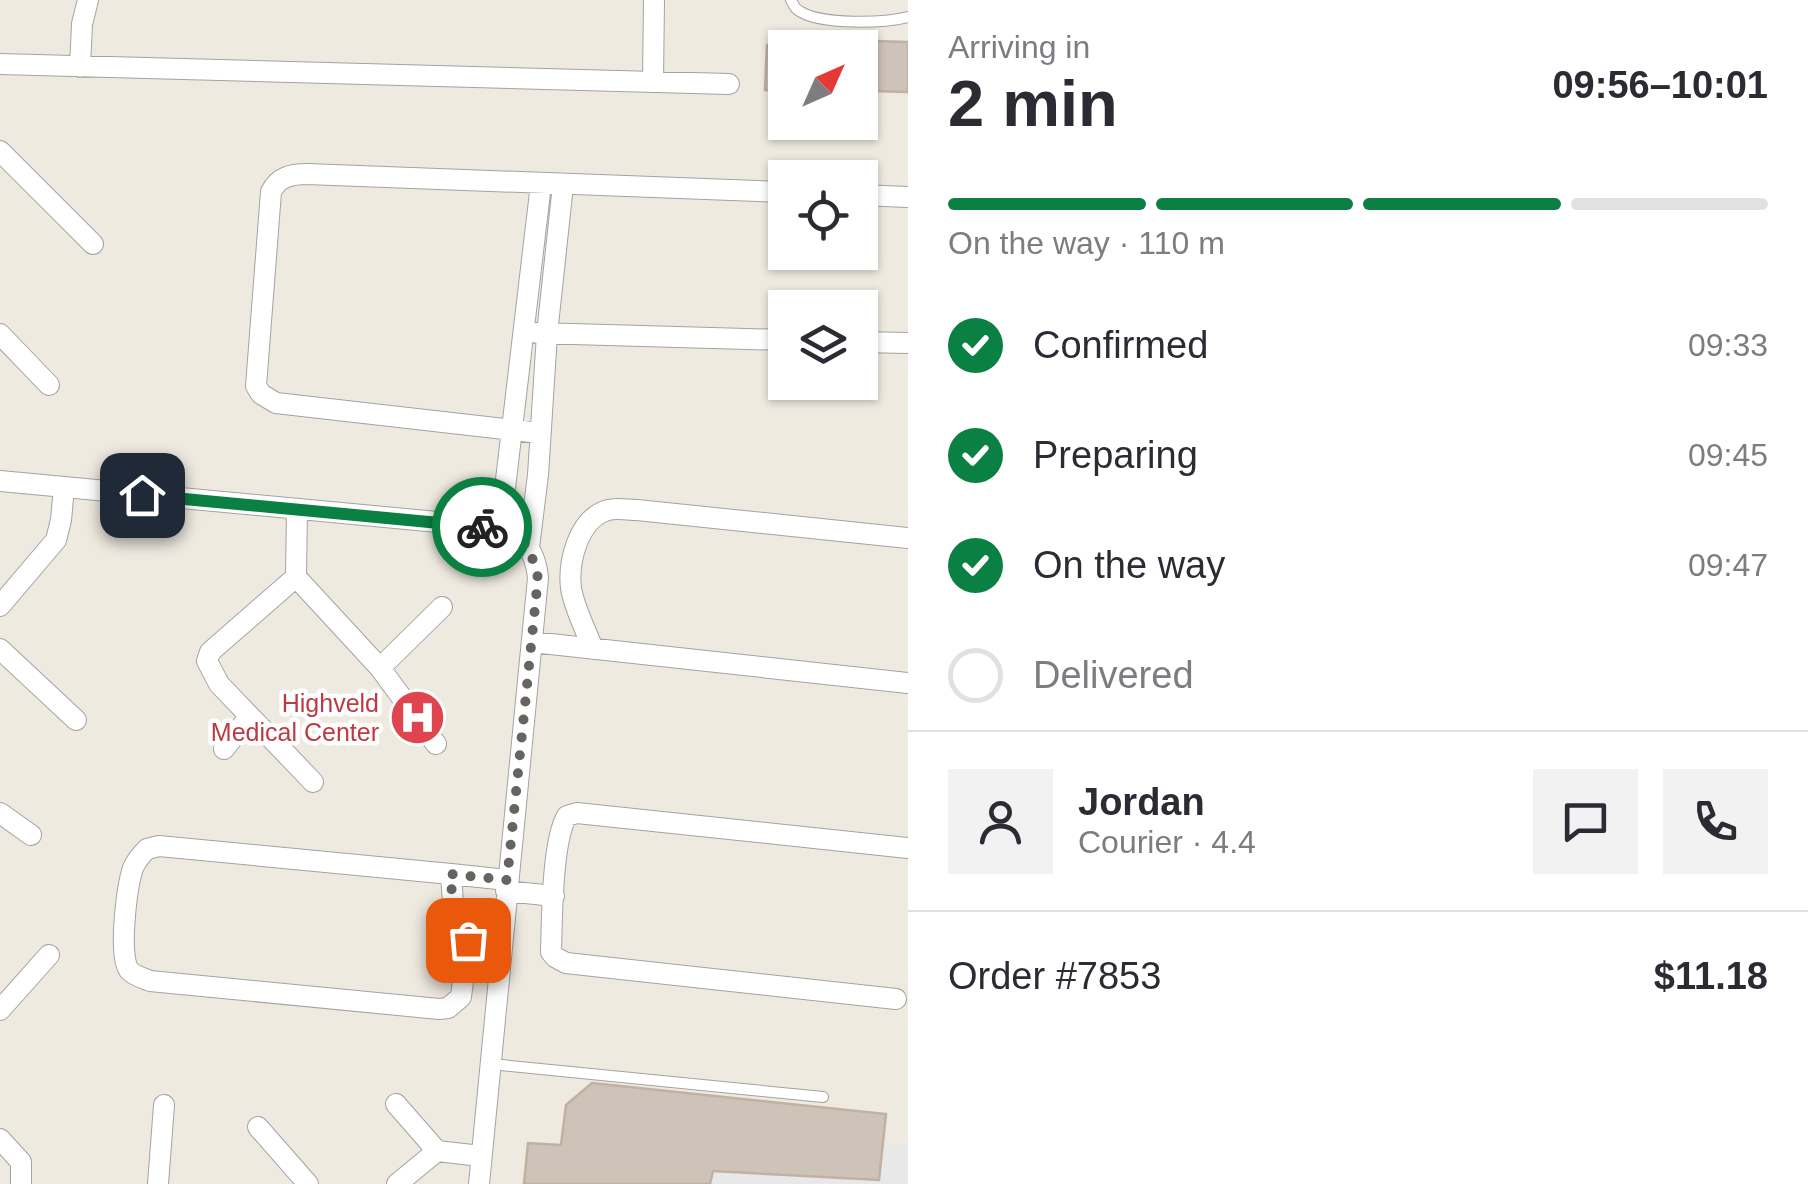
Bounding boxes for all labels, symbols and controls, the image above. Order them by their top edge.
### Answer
text: Arriving in [948,29,1090,65]
north arrow [768,30,878,140]
map controls [768,30,878,400]
text: 09:56–10:01 [1552,64,1768,106]
text: 2 min [948,67,1118,140]
button: locate [768,160,878,270]
text: On the way · 110 m [948,225,1225,261]
button: layers [768,290,878,400]
icon: check [948,318,1003,373]
text: Confirmed [1033,324,1208,366]
text: 09:33 [1688,327,1768,363]
icon: check [948,428,1003,483]
text: Preparing [1033,434,1198,476]
text: 09:45 [1688,437,1768,473]
pin [100,453,185,538]
icon: home [115,468,170,523]
courier [432,477,532,577]
icon: bike [455,500,510,555]
icon: check [948,538,1003,593]
text: On the way [1033,544,1225,586]
text: 09:47 [1688,547,1768,583]
text: Delivered [1033,654,1194,696]
hospital icon: Highveld Medical Center [388,687,448,747]
place label: Highveld Medical Center [211,689,379,746]
button: person [948,769,1053,874]
button: chat [1533,769,1638,874]
button: phone [1663,769,1768,874]
text: Jordan [1078,781,1205,823]
text: Courier · 4.4 [1078,824,1256,860]
pin [426,898,511,983]
icon: bag [441,913,496,968]
text: Order #7853 [948,955,1161,997]
text: $11.18 [1654,955,1768,997]

